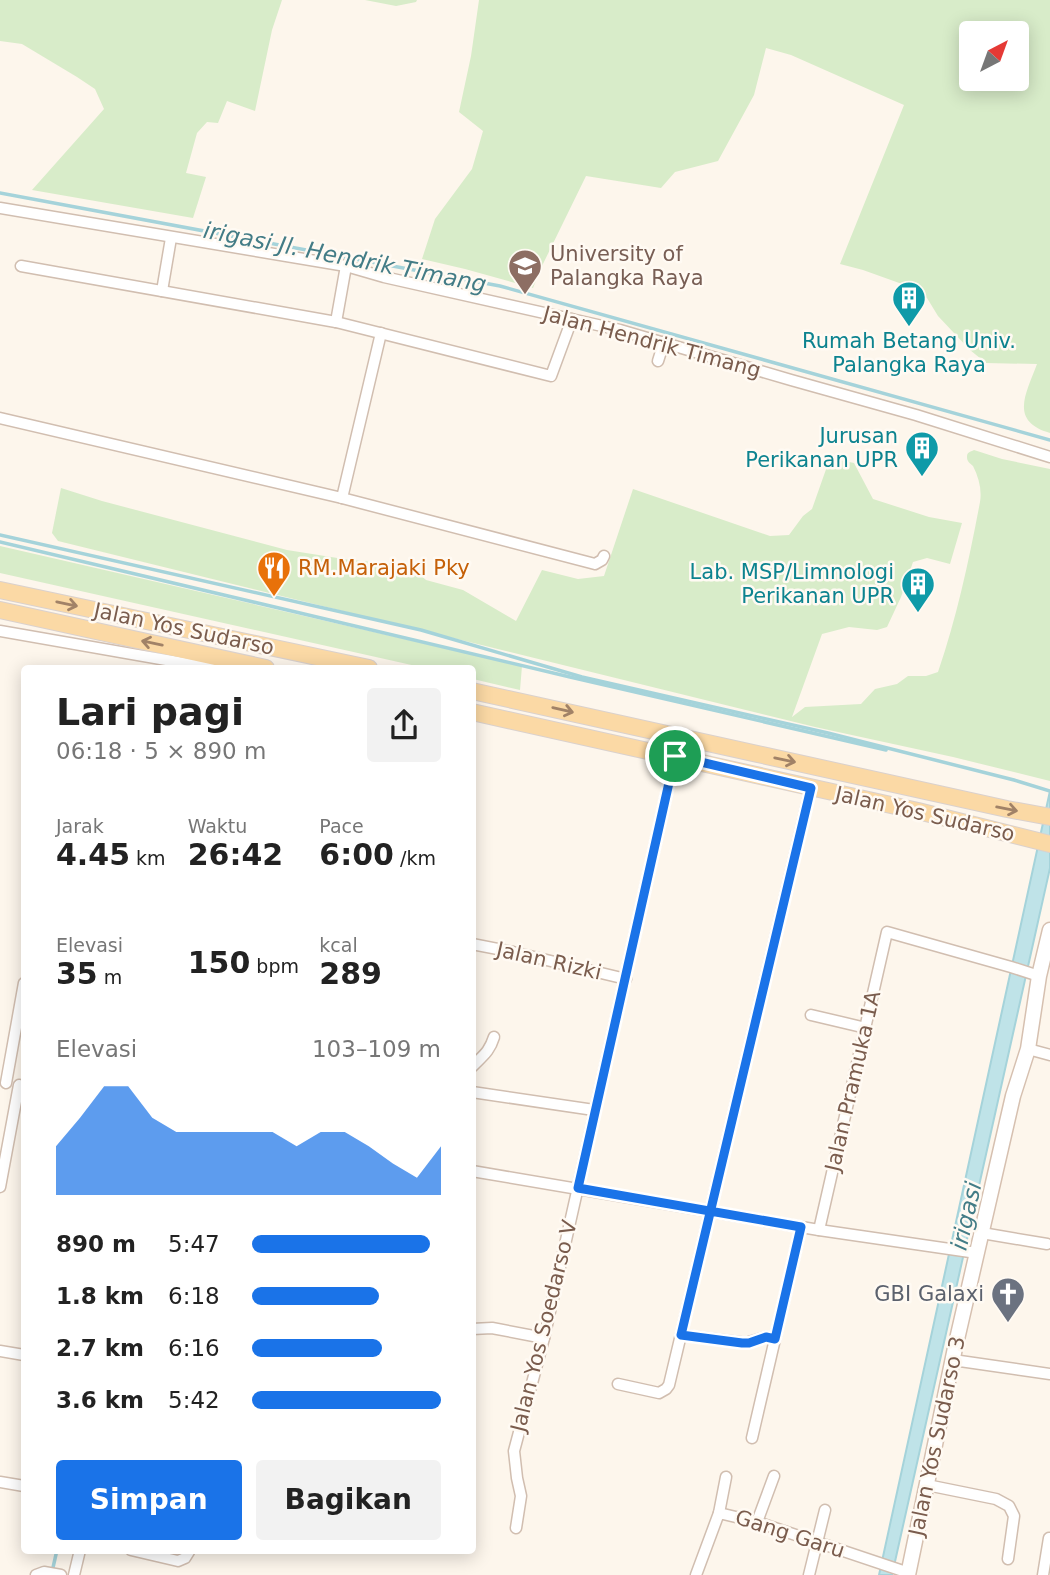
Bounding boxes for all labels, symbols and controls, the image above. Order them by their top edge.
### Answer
north arrow [959,21,1029,91]
map controls [959,21,1029,91]
water label: irigasi Jl. Hendrik Timang [201,217,489,297]
place label: University of Palangka Raya [550,242,704,290]
school or university icon: University of Palangka Raya [506,247,544,296]
building icon: Rumah Betang Univ. Palangka Raya [890,279,928,328]
street label: Jalan Hendrik Timang [539,301,763,383]
place label: Rumah Betang Univ. Palangka Raya [802,329,1016,377]
place label: Jurusan Perikanan UPR [745,424,898,472]
building icon: Jurusan Perikanan UPR [903,429,941,478]
restaurant icon: RM.Marajaki Pky [255,549,293,598]
place label: RM.Marajaki Pky [298,556,470,580]
place label: Lab. MSP/Limnologi Perikanan UPR [690,560,894,608]
building icon: Lab. MSP/Limnologi Perikanan UPR [899,565,937,614]
one-way arrow [55,597,78,611]
street label: Jalan Yos Sudarso [90,598,276,660]
one-way arrow [141,636,164,650]
button: share [367,688,441,762]
text: Lari pagi [56,690,244,734]
one-way arrow [551,704,574,718]
pin [645,726,705,786]
icon: arrive [656,737,694,775]
text: 06:18 · 5 × 890 m [56,738,266,764]
one-way arrow [773,753,796,767]
street label: Jalan Yos Sudarso [831,781,1017,846]
one-way arrow [995,803,1018,816]
text: Jarak [56,815,104,837]
text: Waktu [188,815,247,837]
text: Pace [319,815,364,837]
text: 4.45 [56,837,130,872]
text: 26:42 [188,837,283,872]
text: 6:00 [319,837,394,872]
text: km [130,847,166,869]
text: /km [394,847,436,869]
text: Elevasi [56,934,123,956]
text: kcal [319,934,358,956]
street label: Jalan Rizki [492,937,604,985]
text: 150 [188,945,250,980]
text: bpm [250,955,299,977]
text: 35 [56,956,98,991]
text: 289 [319,956,382,991]
text: m [98,966,122,988]
street label: Jalan Pramuka 1A [820,988,886,1175]
text: Elevasi [56,1036,137,1062]
text: 103–109 m [312,1036,441,1062]
water label: irigasi [946,1179,987,1253]
street label: Jalan Yos Soedarso V [506,1217,582,1436]
text: 890 m [56,1231,136,1257]
text: 5:47 [168,1231,220,1257]
church icon: GBI Galaxi [989,1275,1027,1324]
place label: GBI Galaxi [874,1282,984,1306]
text: 1.8 km [56,1283,144,1309]
text: 6:18 [168,1283,220,1309]
street label: Jalan Yos Sudarso 3 [904,1334,970,1540]
text: 2.7 km [56,1335,144,1361]
text: 6:16 [168,1335,220,1361]
text: 3.6 km [56,1387,144,1413]
text: 5:42 [168,1387,220,1413]
button: Simpan [56,1460,242,1540]
button: Bagikan [256,1460,441,1540]
street label: Gang Garu [732,1505,848,1563]

